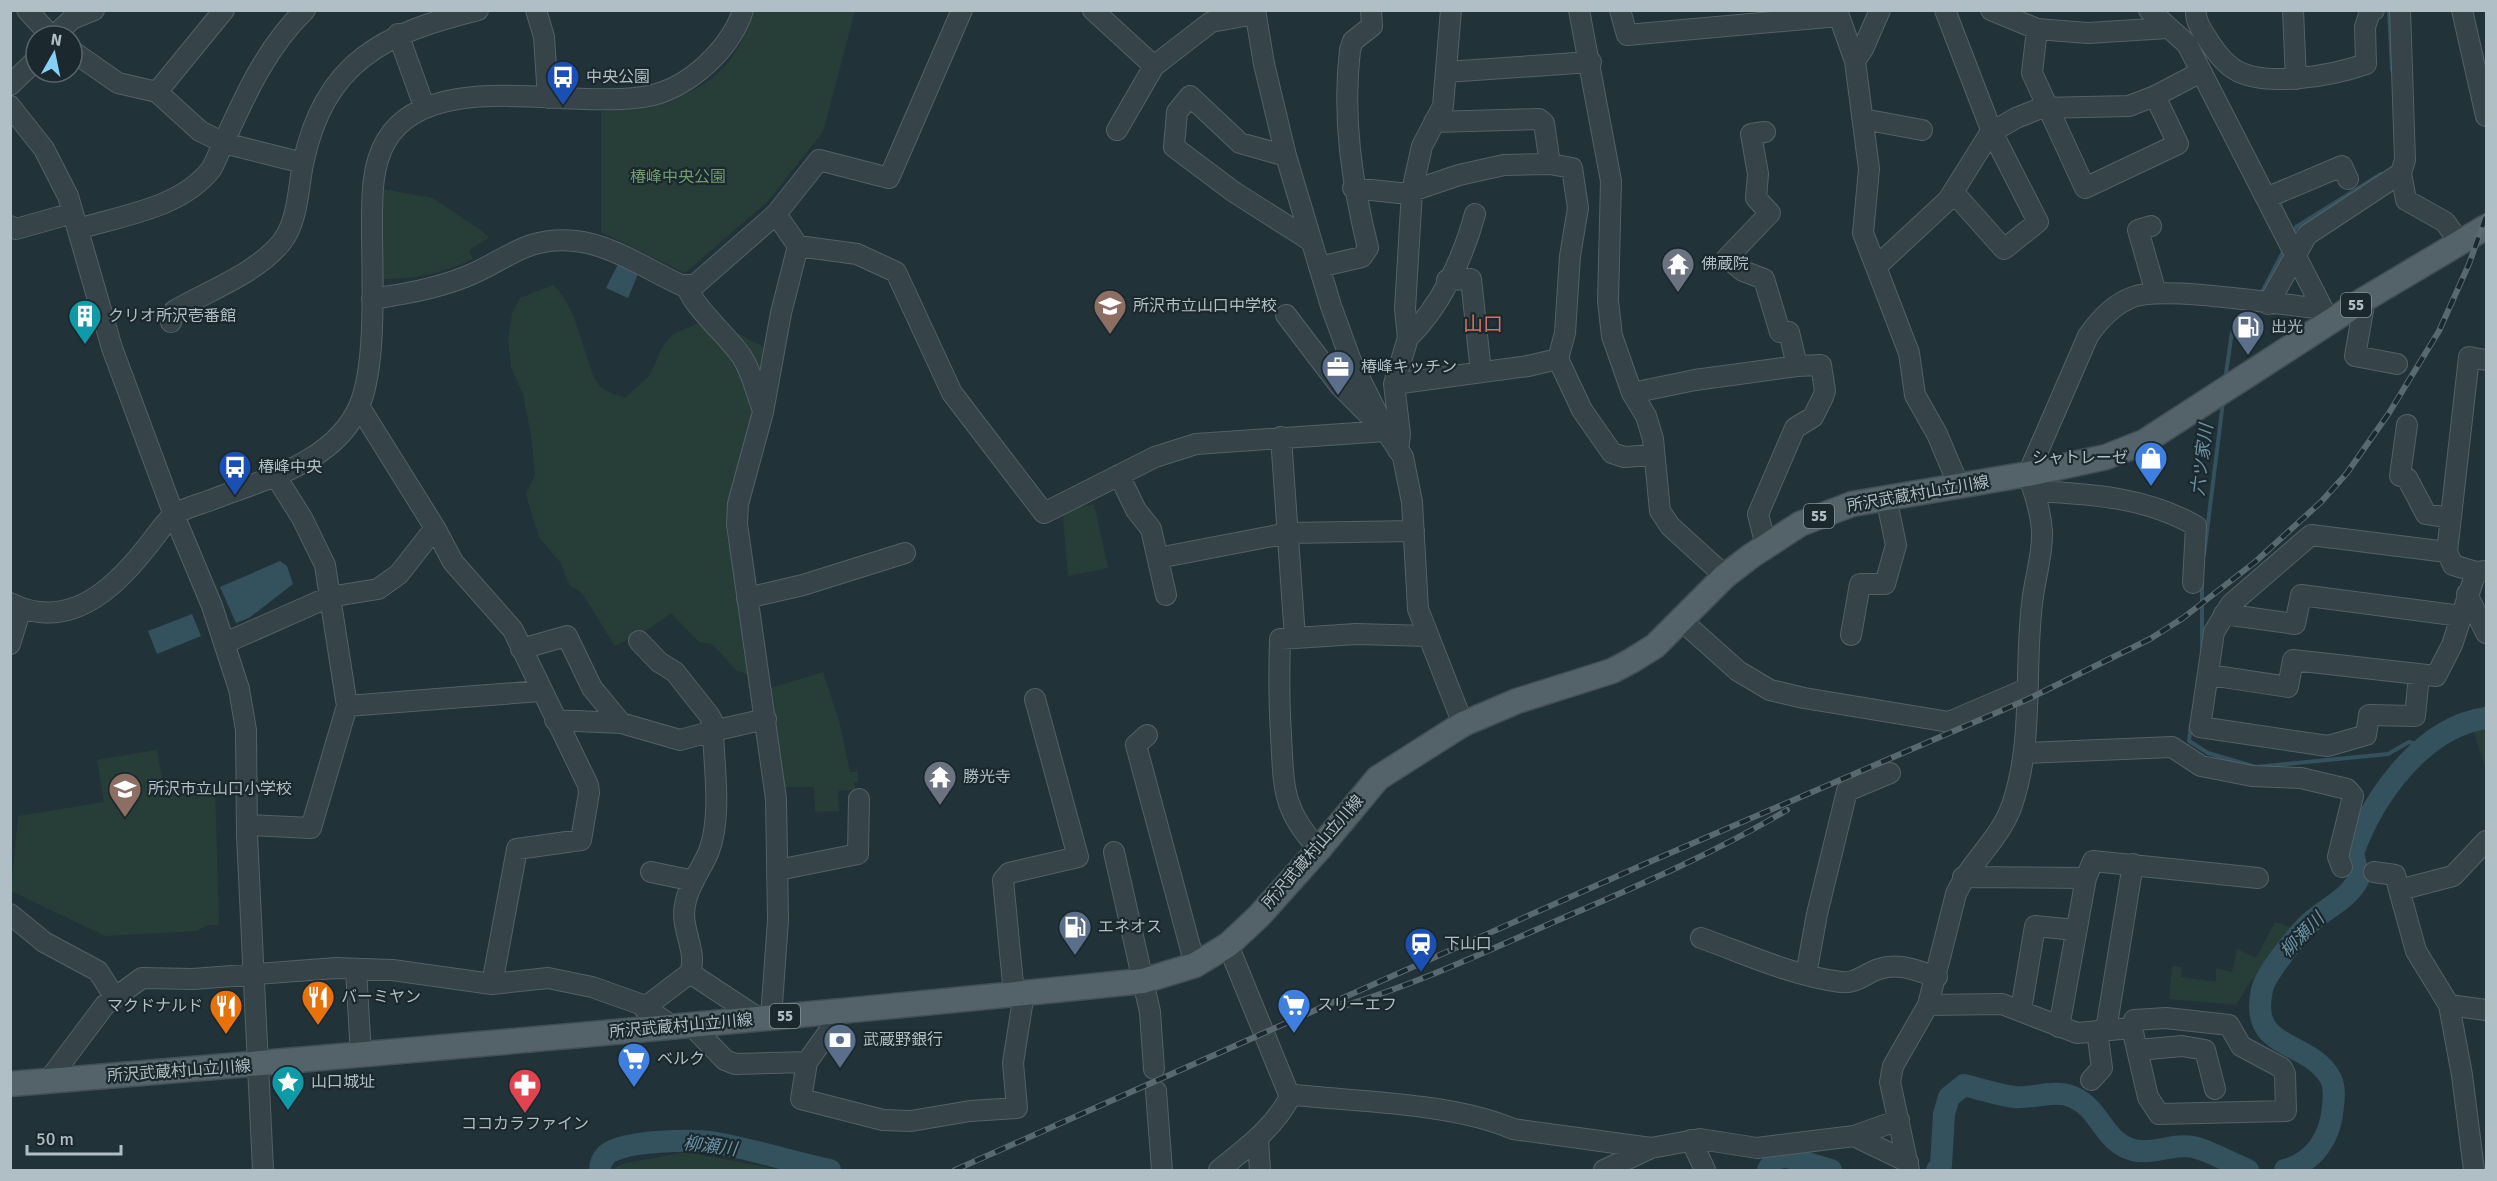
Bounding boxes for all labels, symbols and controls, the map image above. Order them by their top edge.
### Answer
north arrow [24,24,84,84]
text: N [49,29,63,51]
bus stop icon: 中央公園 [545,59,581,106]
place label: 中央公園 [586,67,650,87]
park label: 椿峰中央公園 [630,167,726,187]
temple icon: 佛蔵院 [1660,246,1696,293]
place label: 佛蔵院 [1701,254,1749,274]
school or university icon: 所沢市立山口中学校 [1092,288,1128,335]
road number: 55 [2341,293,2371,317]
place label: 所沢市立山口中学校 [1133,296,1277,316]
building icon: クリオ所沢壱番館 [67,298,103,345]
place label: クリオ所沢壱番館 [108,306,236,326]
fuel station icon: 出光 [2230,309,2266,356]
district label: 山口 [1463,312,1503,337]
place label: 出光 [2271,317,2303,337]
office icon: 椿峰キッチン [1320,349,1356,396]
place label: 椿峰キッチン [1361,357,1457,377]
water label: 六ツ家川 [2187,421,2218,497]
shop icon: シャトレーゼ [2133,440,2169,487]
place label: シャトレーゼ [2032,448,2128,468]
bus stop icon: 椿峰中央 [217,449,253,496]
place label: 椿峰中央 [258,457,322,477]
street label: 所沢武蔵村山立川線 [1845,472,1991,516]
road number: 55 [1804,504,1834,528]
temple icon: 勝光寺 [922,759,958,806]
place label: 勝光寺 [963,767,1011,787]
school or university icon: 所沢市立山口小学校 [107,771,143,818]
place label: 所沢市立山口小学校 [148,779,292,799]
street label: 所沢武蔵村山立川線 [1258,791,1368,913]
water label: 柳瀬川 [2275,906,2330,962]
fuel station icon: エネオス [1057,909,1093,956]
place label: エネオス [1098,917,1162,937]
station icon: 下山口 [1403,926,1439,973]
place label: 下山口 [1444,934,1492,954]
restaurant icon: バーミヤン [300,979,336,1026]
place label: バーミヤン [341,987,421,1007]
supermarket icon: スリーエフ [1276,987,1312,1034]
restaurant icon: マクドナルド [208,988,244,1035]
place label: スリーエフ [1317,995,1397,1015]
place label: マクドナルド [107,996,203,1016]
road number: 55 [770,1004,800,1028]
street label: 所沢武蔵村山立川線 [608,1010,754,1042]
bank icon: 武蔵野銀行 [822,1022,858,1069]
place label: 武蔵野銀行 [863,1030,943,1050]
supermarket icon: ベルク [616,1041,652,1088]
place label: ベルク [657,1049,705,1069]
street label: 所沢武蔵村山立川線 [106,1056,252,1086]
place icon: 山口城址 [270,1064,306,1111]
pharmacy icon: ココカラファイン [507,1067,543,1114]
place label: 山口城址 [311,1072,375,1092]
place label: ココカラファイン [461,1114,589,1134]
scale bar [27,1118,122,1156]
text: 50 m [36,1128,74,1150]
water label: 柳瀬川 [682,1132,740,1160]

